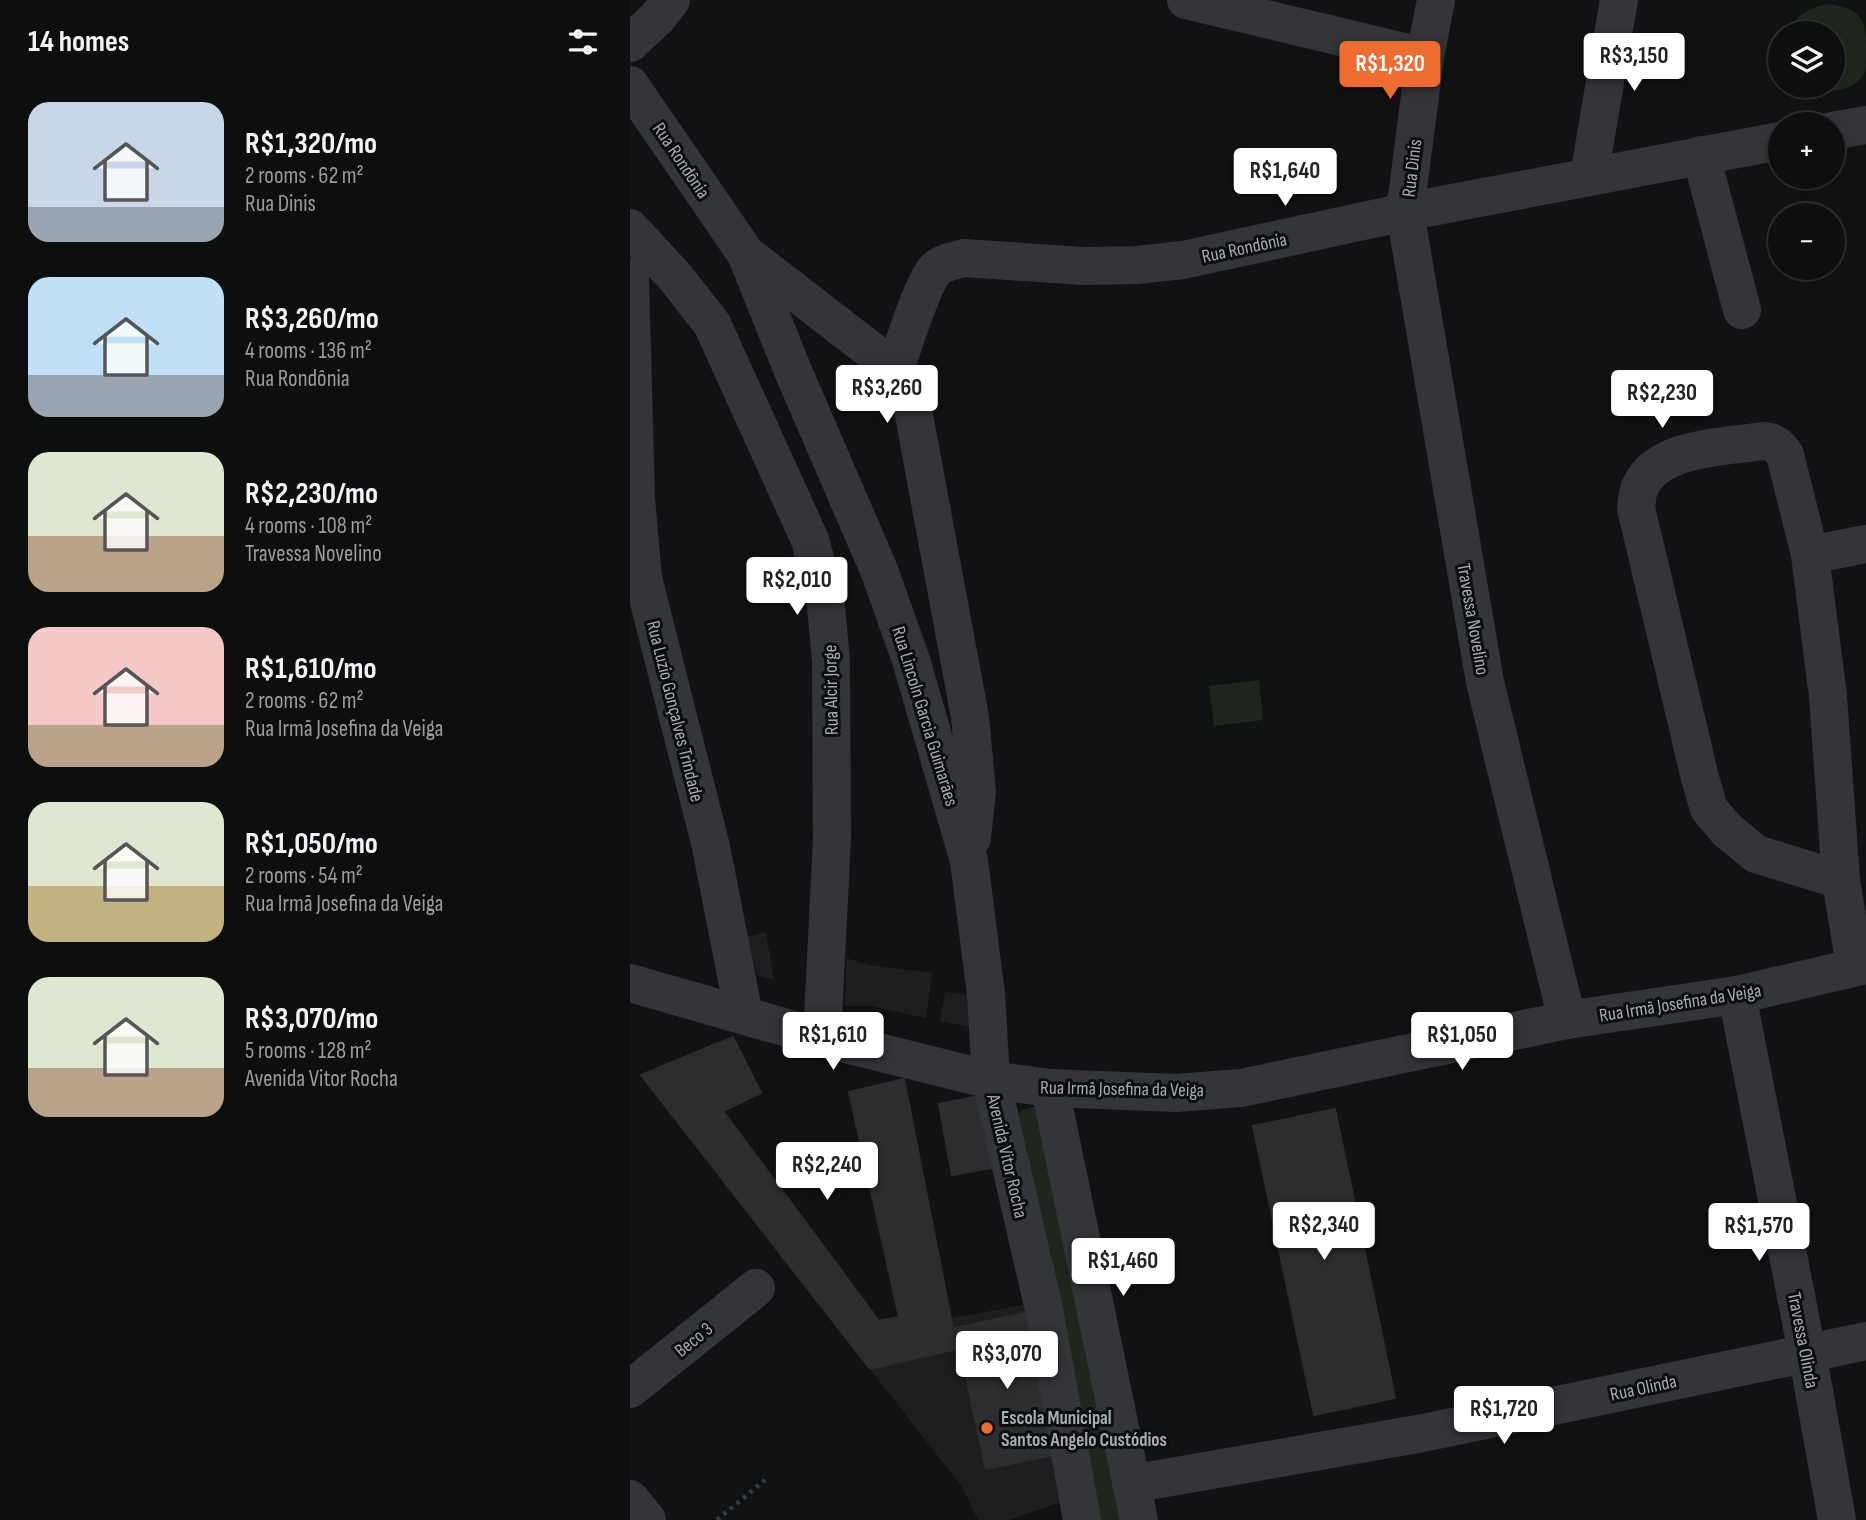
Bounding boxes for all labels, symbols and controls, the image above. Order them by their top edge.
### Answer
map controls [1768,21,1845,280]
button: layers [1768,21,1845,98]
icon: filters [564,23,602,61]
text: 14 homes [28,24,129,60]
pin: R$3,150 [1569,34,1699,93]
pin: R$1,320 [1325,42,1455,101]
text: R$3,150 [1600,42,1668,70]
text: R$1,320 [1355,50,1425,78]
button: + [1768,112,1845,189]
street label: Rua Rondônia [647,119,714,203]
text: R$1,320/mo [245,126,377,162]
icon: home [84,130,168,214]
street label: Rua Dinis [1398,138,1427,199]
pin: R$1,640 [1220,148,1350,208]
text: R$1,640 [1250,157,1320,185]
text: 2 rooms · 62 m² [245,162,364,190]
text: Rua Dinis [245,190,316,218]
button: − [1768,203,1845,280]
street label: Rua Rondônia [1200,228,1289,269]
text: R$3,260/mo [245,301,379,337]
icon: home [84,305,168,389]
text: 4 rooms · 136 m² [245,337,372,365]
text: Rua Rondônia [245,365,350,393]
pin: R$3,260 [822,366,952,425]
pin: R$2,230 [1597,370,1727,430]
text: R$3,260 [852,374,922,402]
text: R$2,230 [1627,379,1697,407]
text: R$2,230/mo [245,476,378,512]
icon: home [84,480,168,564]
text: 4 rooms · 108 m² [245,512,372,540]
text: Travessa Novelino [245,540,382,568]
pin: R$2,010 [732,558,862,617]
street label: Travessa Novelino [1451,562,1494,677]
text: R$2,010 [762,566,832,594]
street label: Rua Luzio Gonçalves Trindade [641,618,708,804]
street label: Rua Lincoln Garcia Guimarães [886,624,963,809]
street label: Rua Alcir Jorge [819,645,844,735]
text: R$1,610/mo [245,651,376,687]
icon: home [84,655,168,739]
text: 2 rooms · 62 m² [245,687,364,715]
text: Rua Irmã Josefina da Veiga [245,715,443,743]
text: R$1,050/mo [245,826,378,862]
icon: home [84,830,168,914]
text: 2 rooms · 54 m² [245,862,363,890]
text: Rua Irmã Josefina da Veiga [245,890,443,918]
street label: Rua Irmã Josefina da Veiga [1597,979,1763,1028]
text: R$3,070/mo [245,1001,378,1037]
icon: home [84,1005,168,1089]
pin: R$1,610 [768,1012,898,1072]
pin: R$1,050 [1397,1012,1527,1072]
text: R$1,610 [799,1021,867,1049]
text: R$1,050 [1427,1021,1497,1049]
text: 5 rooms · 128 m² [245,1037,372,1065]
text: Avenida Vitor Rocha [245,1065,398,1093]
street label: Rua Irmã Josefina da Veiga [1040,1077,1204,1102]
street label: Avenida Vitor Rocha [981,1091,1032,1220]
pin: R$2,240 [762,1142,892,1202]
text: R$2,240 [792,1151,862,1179]
pin: R$2,340 [1259,1202,1389,1262]
pin: R$1,570 [1694,1204,1824,1263]
text: R$2,340 [1289,1211,1359,1239]
text: R$1,570 [1725,1212,1794,1240]
pin: R$1,460 [1058,1238,1188,1298]
text: R$1,460 [1088,1247,1158,1275]
street label: Travessa Olinda [1782,1290,1823,1390]
street label: Beco 3 [670,1318,718,1362]
pin: R$3,070 [942,1332,1072,1391]
text: R$3,070 [972,1340,1042,1368]
street label: Rua Olinda [1608,1370,1679,1407]
pin: R$1,720 [1439,1386,1569,1446]
text: R$1,720 [1470,1395,1538,1423]
place label: Escola Municipal Santos Angelo Custódios [1001,1407,1167,1452]
marker: Escola Municipal Santos Angelo Custódios [979,1420,995,1436]

